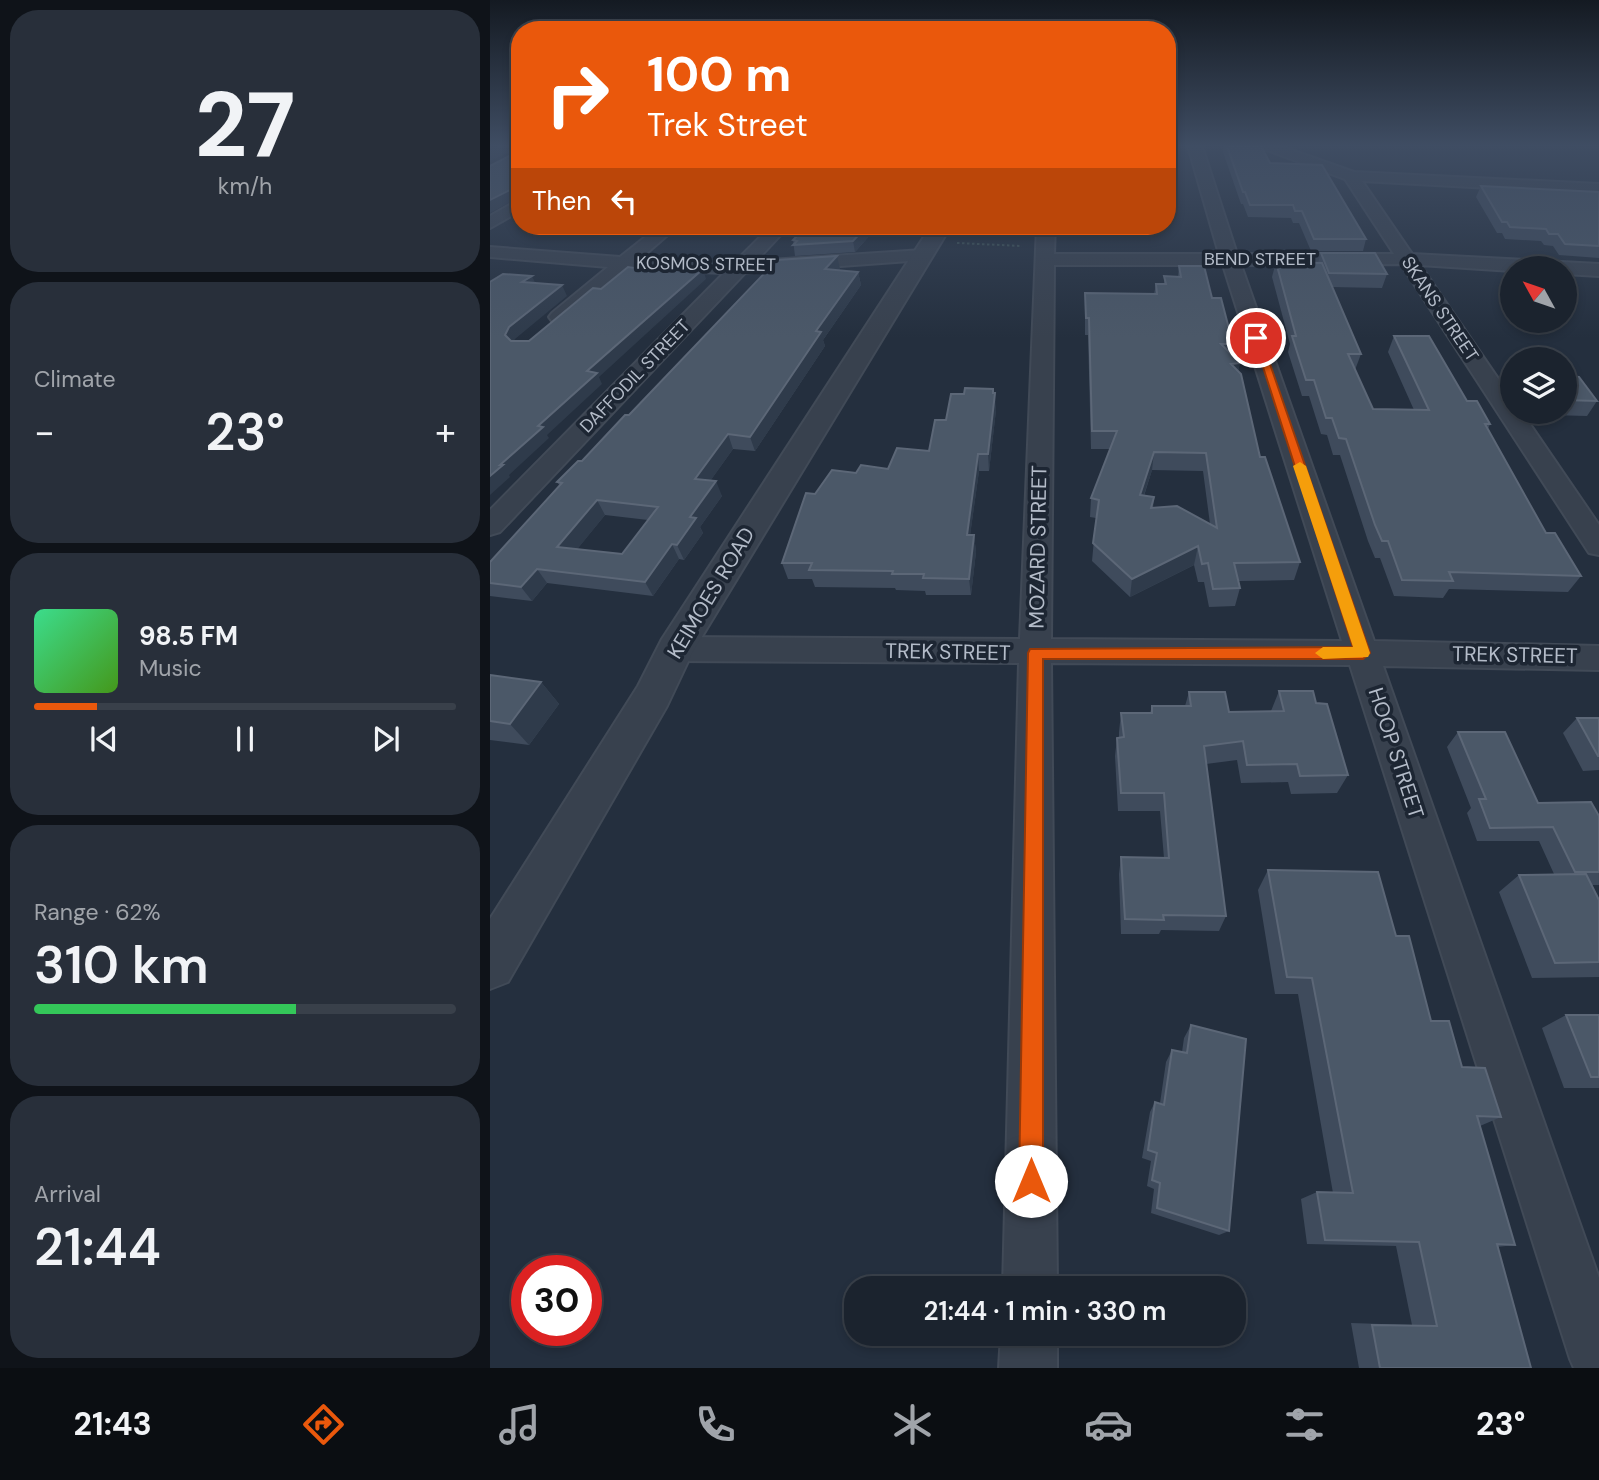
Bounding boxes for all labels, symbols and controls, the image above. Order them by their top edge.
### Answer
text: 100 m [647,42,791,106]
icon: right [532,49,623,140]
text: 27 [195,66,295,184]
text: Trek Street [647,104,808,146]
text: km/h [218,171,272,201]
icon: left [605,182,643,220]
text: Then [532,184,591,218]
street label: BEND STREET [1204,247,1316,271]
street label: KOSMOS STREET [636,251,776,277]
street label: SKANS STREET [1396,252,1484,366]
north arrow [1500,256,1577,332]
map controls [1500,256,1577,424]
pin [1226,308,1286,368]
street label: DAFFODIL STREET [575,314,695,438]
icon: arrive [1237,319,1275,357]
button: layers [1500,347,1577,424]
text: Climate [34,364,116,394]
text: 23° [205,398,285,466]
text: − [34,407,55,457]
text: + [435,407,456,457]
street label: MOZARD STREET [1023,465,1053,629]
street label: KEIMOES ROAD [661,522,761,664]
text: 98.5 FM [139,619,238,653]
street label: TREK STREET [885,637,1011,667]
street label: TREK STREET [1452,640,1578,670]
text: Music [139,653,202,683]
street label: HOOP STREET [1362,684,1430,822]
icon: previous [85,720,123,758]
icon: pause [226,720,264,758]
icon: next [367,720,405,758]
text: Range · 62% [34,897,160,927]
text: 310 km [34,931,209,999]
position arrow [994,1144,1068,1218]
text: Arrival [34,1179,101,1209]
text: 21:44 [34,1213,161,1281]
speed limit sign: 30 [511,1255,602,1346]
text: 21:44 · 1 min · 330 m [924,1294,1166,1328]
icon: directions [299,1400,348,1449]
icon: music [495,1400,544,1449]
icon: phone [691,1400,740,1449]
icon: climate [888,1400,937,1449]
icon: car [1084,1400,1133,1449]
icon: filters [1280,1400,1329,1449]
text: 21:43 [74,1403,152,1445]
text: 23° [1476,1403,1525,1445]

